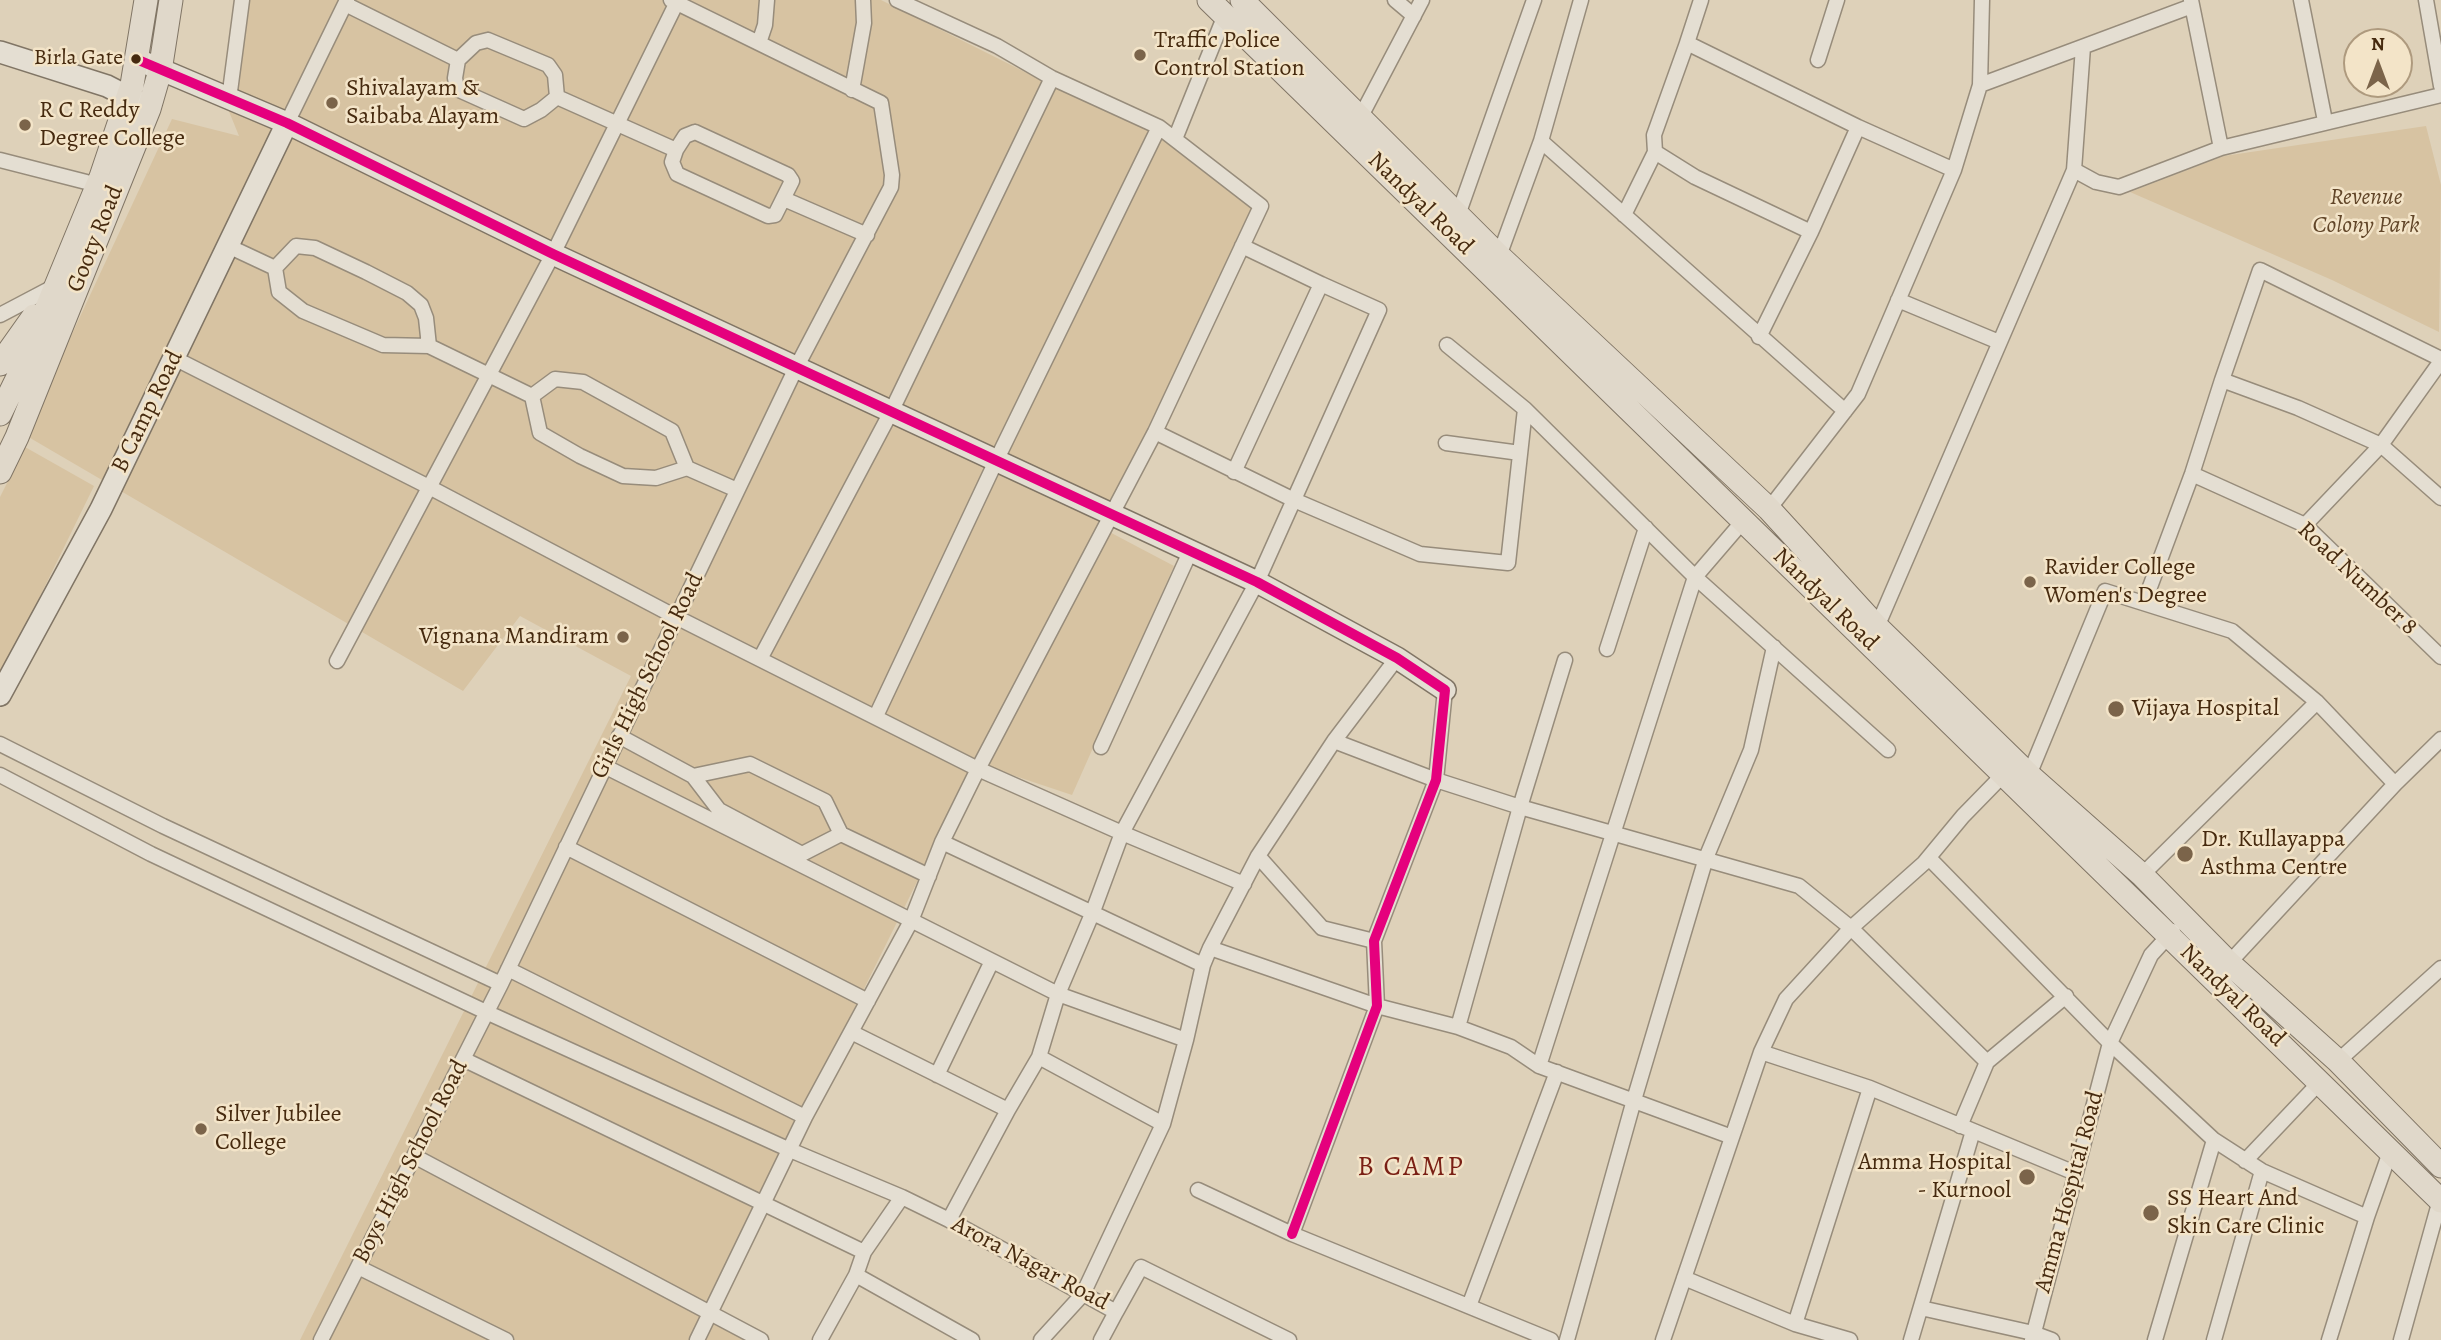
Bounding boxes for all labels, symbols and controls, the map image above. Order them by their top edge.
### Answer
place label: Traffic Police Control Station [1154,27,1305,83]
north arrow [2343,28,2413,98]
text: N [2371,31,2385,57]
place label: Birla Gate [34,46,123,72]
marker: Traffic Police Control Station [1132,47,1148,63]
marker: Birla Gate [129,52,143,66]
place label: Shivalayam & Saibaba Alayam [346,75,499,131]
marker: Shivalayam & Saibaba Alayam [324,95,340,111]
place label: R C Reddy Degree College [39,97,185,153]
marker: R C Reddy Degree College [17,117,33,133]
street label: Nandyal Road [1361,146,1479,262]
street label: Gooty Road [62,181,130,297]
park label: Revenue Colony Park [2312,184,2420,240]
street label: B Camp Road [106,346,190,478]
street label: Road Number 8 [2291,516,2423,642]
street label: Nandyal Road [1766,542,1884,658]
place label: Ravider College Women's Degree [2044,554,2207,610]
street label: Girls High School Road [586,568,710,784]
marker: Ravider College Women's Degree [2022,574,2038,590]
place label: Vignana Mandiram [419,623,609,651]
marker: Vignana Mandiram [615,629,631,645]
place label: Vijaya Hospital [2132,695,2279,723]
marker: Vijaya Hospital [2106,699,2126,719]
place label: Dr. Kullayappa Asthma Centre [2201,826,2347,882]
marker: Dr. Kullayappa Asthma Centre [2175,844,2195,864]
street label: Nandyal Road [2173,938,2291,1054]
street label: Boys High School Road [347,1055,475,1269]
street label: Amma Hospital Road [2029,1088,2111,1296]
place label: Silver Jubilee College [215,1101,342,1157]
marker: Silver Jubilee College [193,1121,209,1137]
place label: Amma Hospital - Kurnool [1858,1149,2011,1205]
district label: B CAMP [1358,1151,1464,1185]
marker: Amma Hospital - Kurnool [2017,1167,2037,1187]
place label: SS Heart And Skin Care Clinic [2167,1185,2324,1241]
marker: SS Heart And Skin Care Clinic [2141,1203,2161,1223]
street label: Arora Nagar Road [946,1210,1114,1318]

